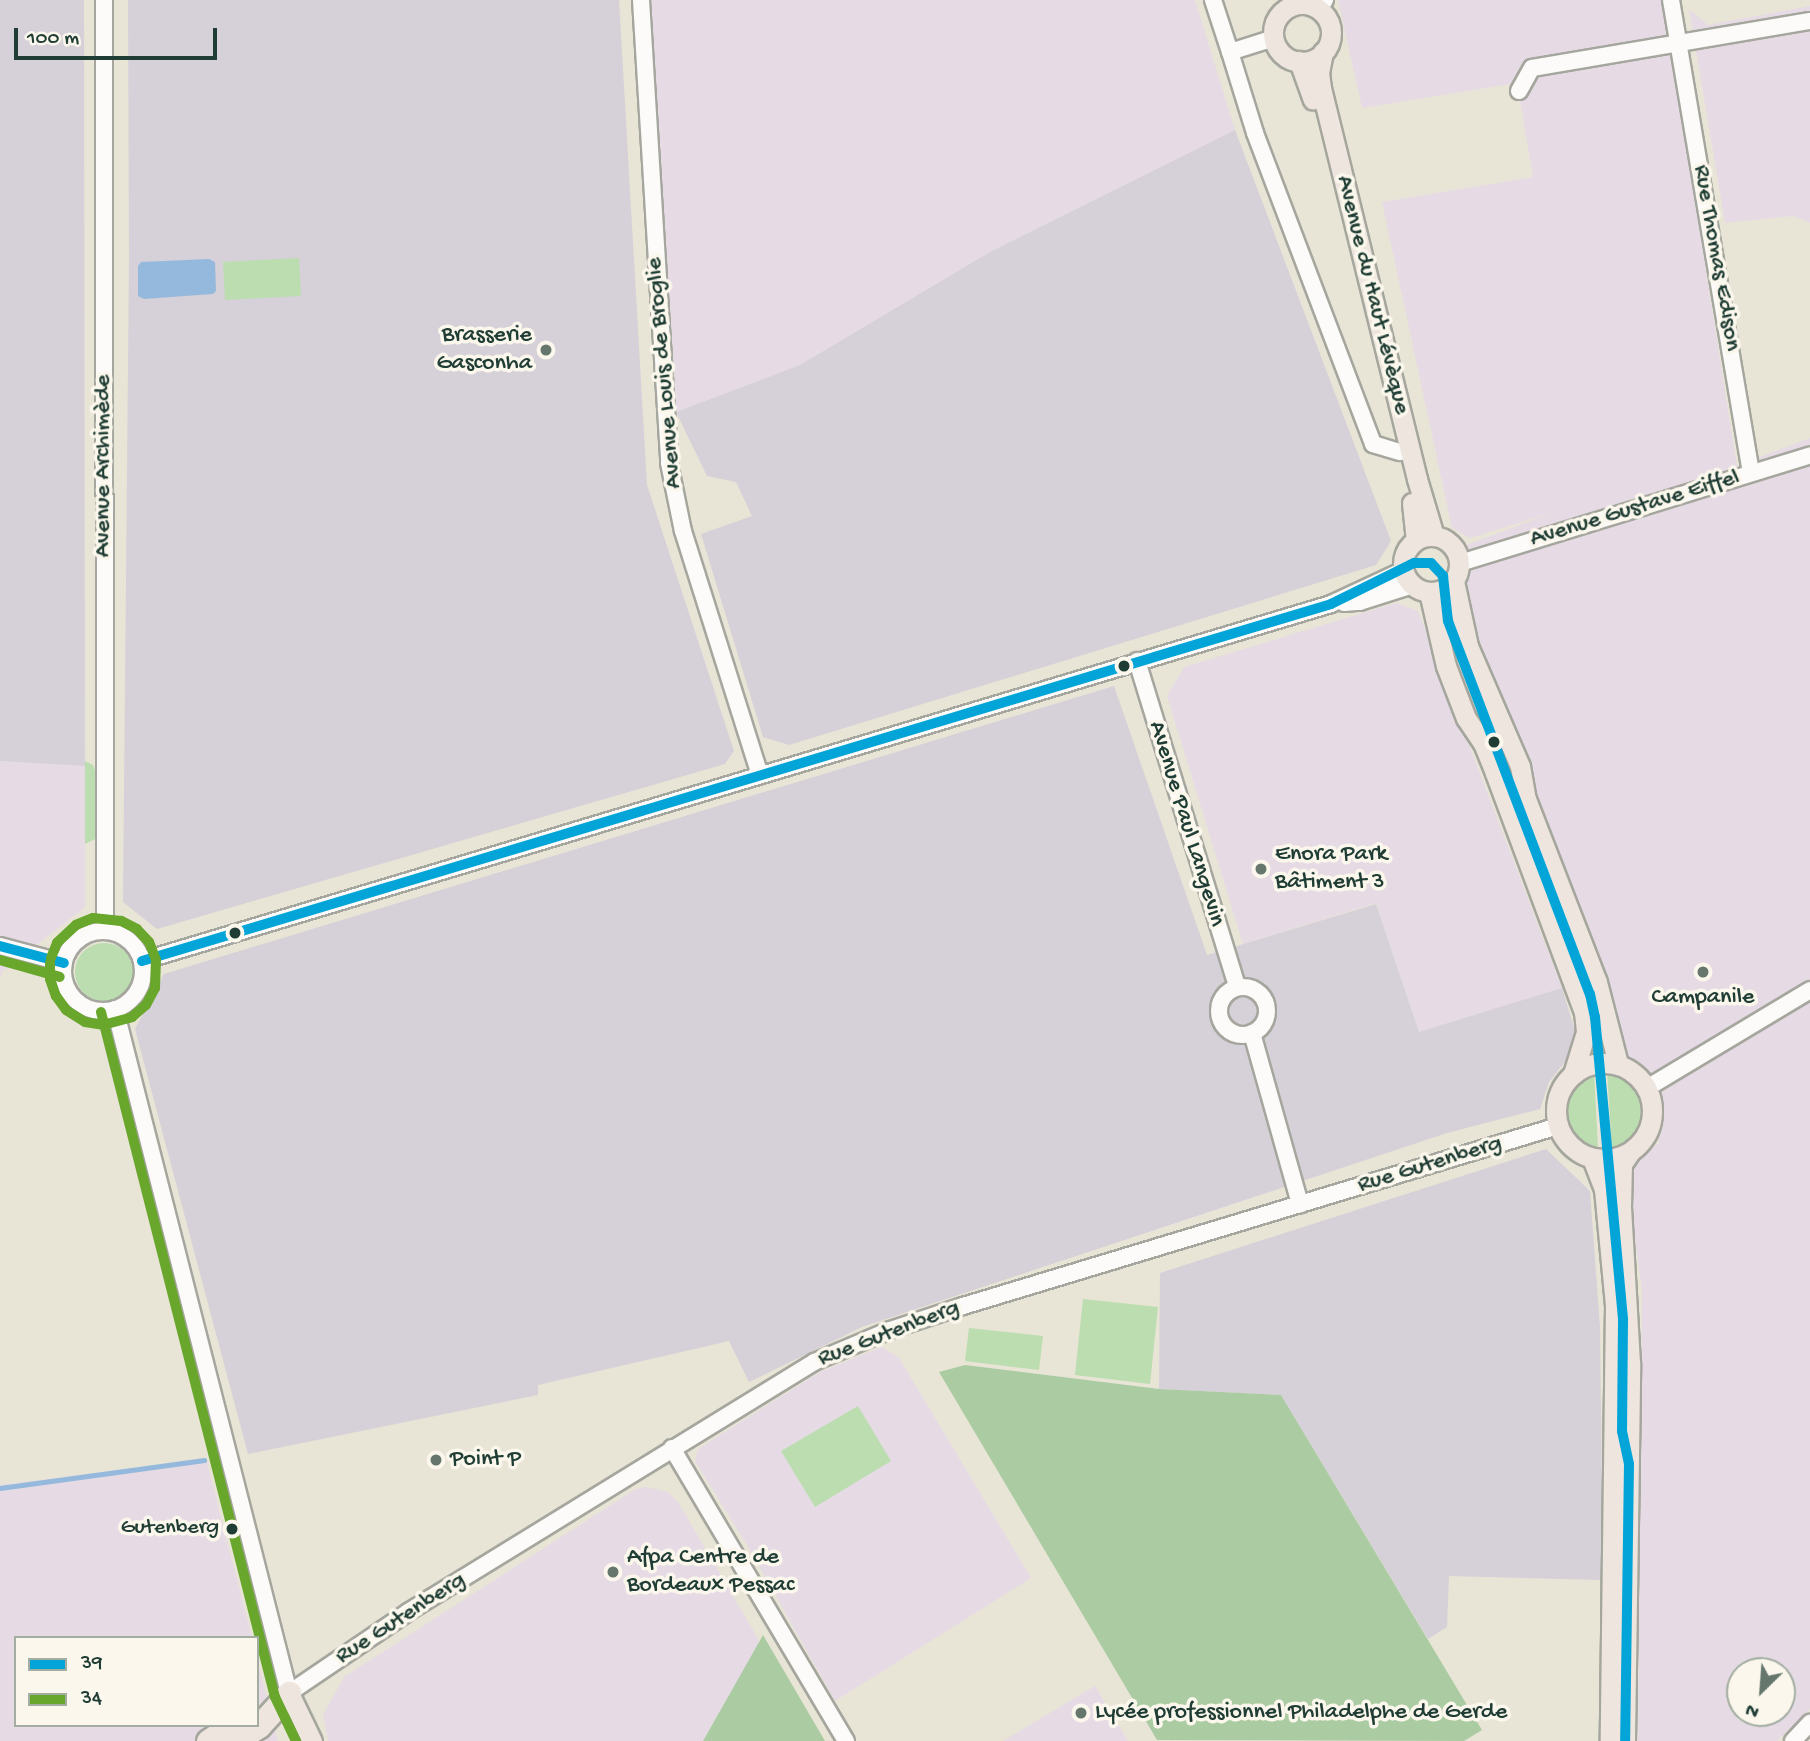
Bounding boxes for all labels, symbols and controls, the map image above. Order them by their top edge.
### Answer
scale bar [18,14,220,58]
text: 100 m [27,27,79,52]
street label: Rue Thomas Edison [1685,163,1747,353]
street label: Avenue du Haut Lévèque [1328,173,1416,417]
street label: Avenue Louis de Broglie [641,256,689,490]
place label: Brasserie Gasconha [436,322,532,378]
marker: Brasserie Gasconha [538,342,554,358]
street label: Avenue Archimède [90,375,118,557]
street label: Avenue Gustave Eiffel [1527,463,1743,555]
unlabelled marker [1117,659,1131,673]
street label: Avenue Paul Langevin [1141,718,1231,930]
unlabelled marker [1487,735,1501,749]
place label: Enora Park Bâtiment 3 [1275,841,1387,897]
marker: Enora Park Bâtiment 3 [1253,861,1269,877]
unlabelled marker [228,926,242,940]
marker: Campanile [1695,964,1711,980]
place label: Campanile [1652,984,1754,1012]
street label: Rue Gutenberg [1354,1129,1506,1201]
street label: Rue Gutenberg [814,1294,964,1374]
place label: Point P [450,1446,521,1474]
marker: Point P [428,1452,444,1468]
place label: Gutenberg [121,1516,219,1542]
marker: Gutenberg [225,1522,239,1536]
place label: Afpa Centre de Bordeaux Pessac [627,1544,794,1600]
marker: Afpa Centre de Bordeaux Pessac [605,1564,621,1580]
street label: Rue Gutenberg [331,1566,471,1672]
legend [14,1636,259,1727]
text: 39 [81,1652,102,1677]
north arrow [1726,1657,1796,1727]
text: 34 [81,1687,102,1712]
text: N [1742,1697,1763,1723]
place label: Lycée professionnel Philadelphe de Gerde [1095,1699,1507,1727]
marker: Lycée professionnel Philadelphe de Gerde [1073,1705,1089,1721]

